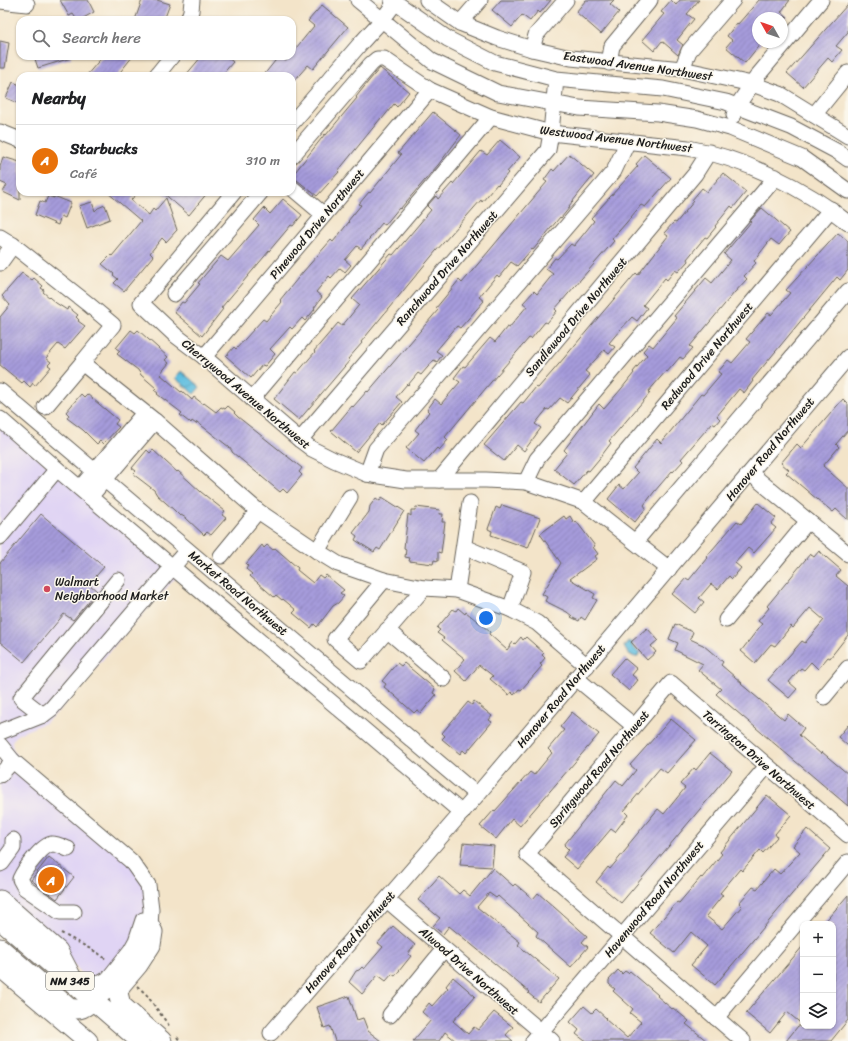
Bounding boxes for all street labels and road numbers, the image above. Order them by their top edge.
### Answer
street label: Eastwood Avenue Northwest [562,45,715,88]
street label: Westwood Avenue Northwest [539,119,694,159]
street label: Pinewood Drive Northwest [264,164,370,284]
street label: Ranchwood Drive Northwest [390,205,504,331]
street label: Sandlewood Drive Northwest [519,252,633,382]
street label: Redwood Drive Northwest [655,297,759,415]
street label: Cherrywood Avenue Northwest [176,333,316,455]
street label: Hanover Road Northwest [720,392,820,506]
street label: Market Road Northwest [183,544,293,642]
street label: Hanover Road Northwest [511,639,611,753]
street label: Tarrington Drive Northwest [697,704,821,816]
street label: Springwood Road Northwest [543,705,655,833]
street label: Havenwood Road Northwest [598,835,710,963]
street label: Hanover Road Northwest [299,886,401,998]
street label: Alwood Drive Northwest [413,920,524,1021]
road number: NM 345 [46,972,94,990]

